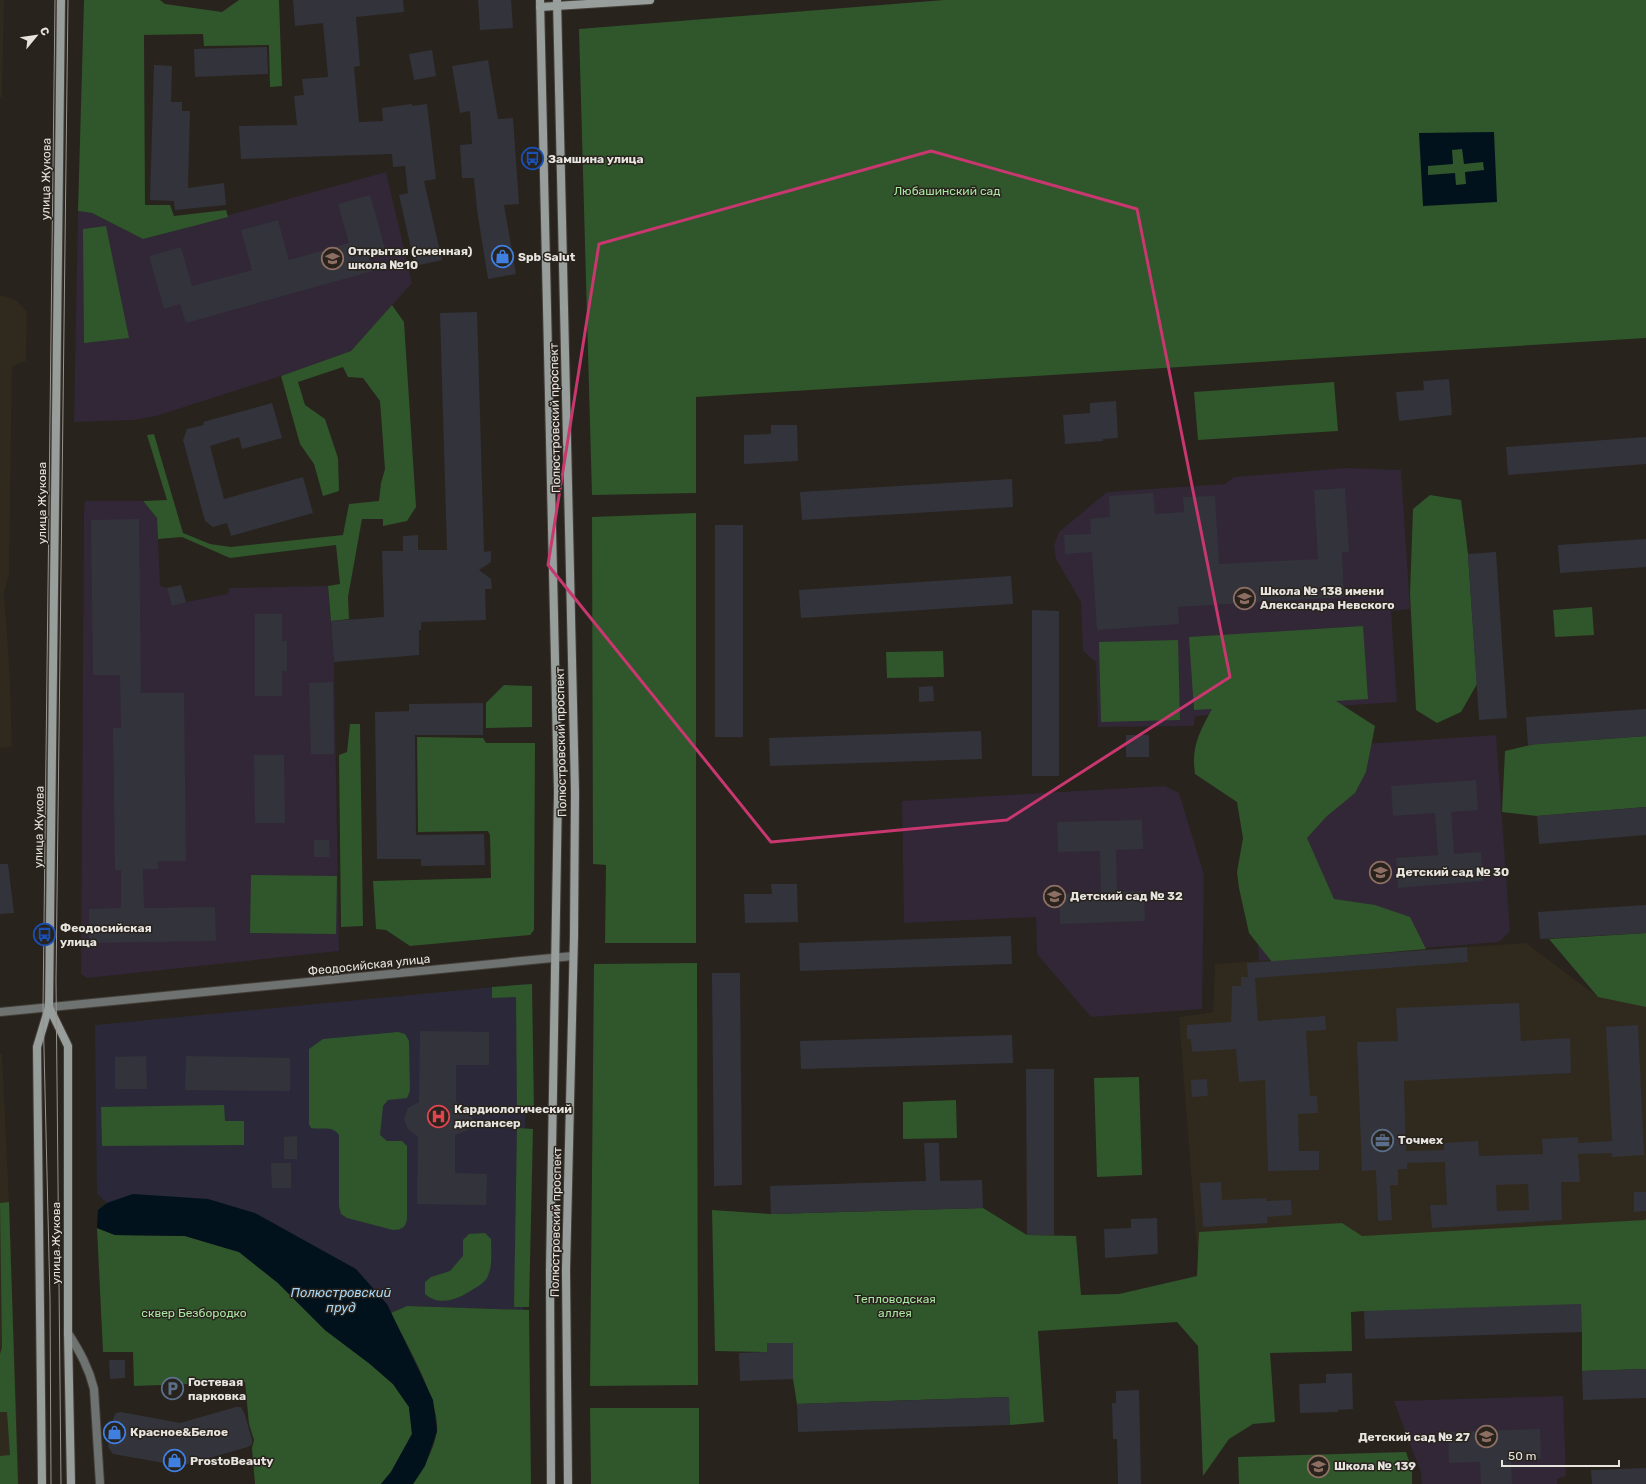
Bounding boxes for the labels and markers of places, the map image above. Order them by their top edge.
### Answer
bus stop icon: Замшина улица [519,146,545,172]
place label: Замшина улица [548,152,644,166]
place label: Открытая (сменная) школа №10 [348,244,473,272]
shop icon: Spb Salut [489,244,515,270]
school or university icon: Открытая (сменная) школа №10 [320,245,346,271]
place label: Spb Salut [518,250,576,264]
place label: Школа № 138 имени Александра Невского [1260,584,1395,612]
school or university icon: Школа № 138 имени Александра Невского [1231,585,1257,611]
school or university icon: Детский сад № 30 [1367,859,1393,885]
place label: Детский сад № 30 [1396,865,1509,879]
school or university icon: Детский сад № 32 [1041,883,1067,909]
place label: Детский сад № 32 [1070,889,1183,903]
place label: Феодосийская улица [60,921,152,949]
bus stop icon: Феодосийская улица [31,922,57,948]
place label: Кардиологический диспансер [454,1102,572,1130]
hospital icon: Кардиологический диспансер [425,1103,451,1129]
office icon: Точмех [1370,1127,1396,1153]
place label: Точмех [1398,1133,1443,1147]
place label: Гостевая парковка [188,1375,246,1403]
parking icon: Гостевая парковка [159,1376,185,1402]
shop icon: Красное&Белое [101,1419,127,1445]
school or university icon: Детский сад № 27 [1473,1424,1499,1450]
place label: Красное&Белое [130,1425,228,1439]
place label: Детский сад № 27 [1358,1430,1470,1444]
shop icon: ProstoBeauty [162,1448,188,1474]
school or university icon: Школа № 139 [1305,1453,1331,1479]
place label: ProstoBeauty [190,1454,274,1468]
place label: Школа № 139 [1334,1459,1416,1473]

